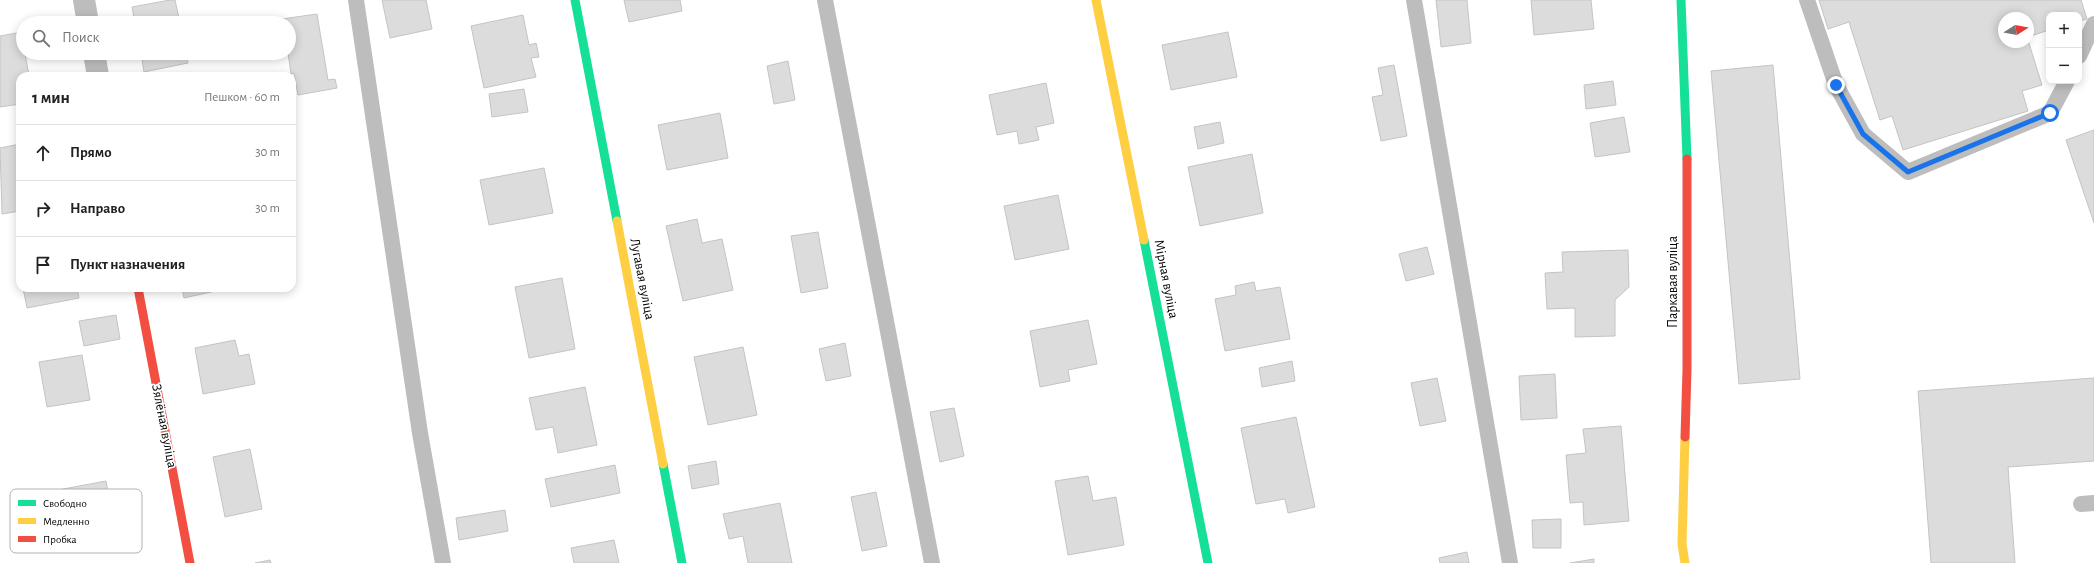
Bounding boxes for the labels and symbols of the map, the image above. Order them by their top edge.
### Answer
north arrow [1998,12,2034,48]
route end [1827,76,1845,94]
route start [2041,104,2059,122]
street label: Паркавая вуліца [1666,235,1680,328]
street label: Лугавая вуліца [627,237,657,321]
street label: Мірная вуліца [1151,238,1181,320]
street label: Зялёная вуліца [149,383,179,470]
legend [10,489,142,553]
text: Свободно [43,498,87,509]
text: Медленно [43,516,90,527]
text: Пробка [43,534,76,545]

